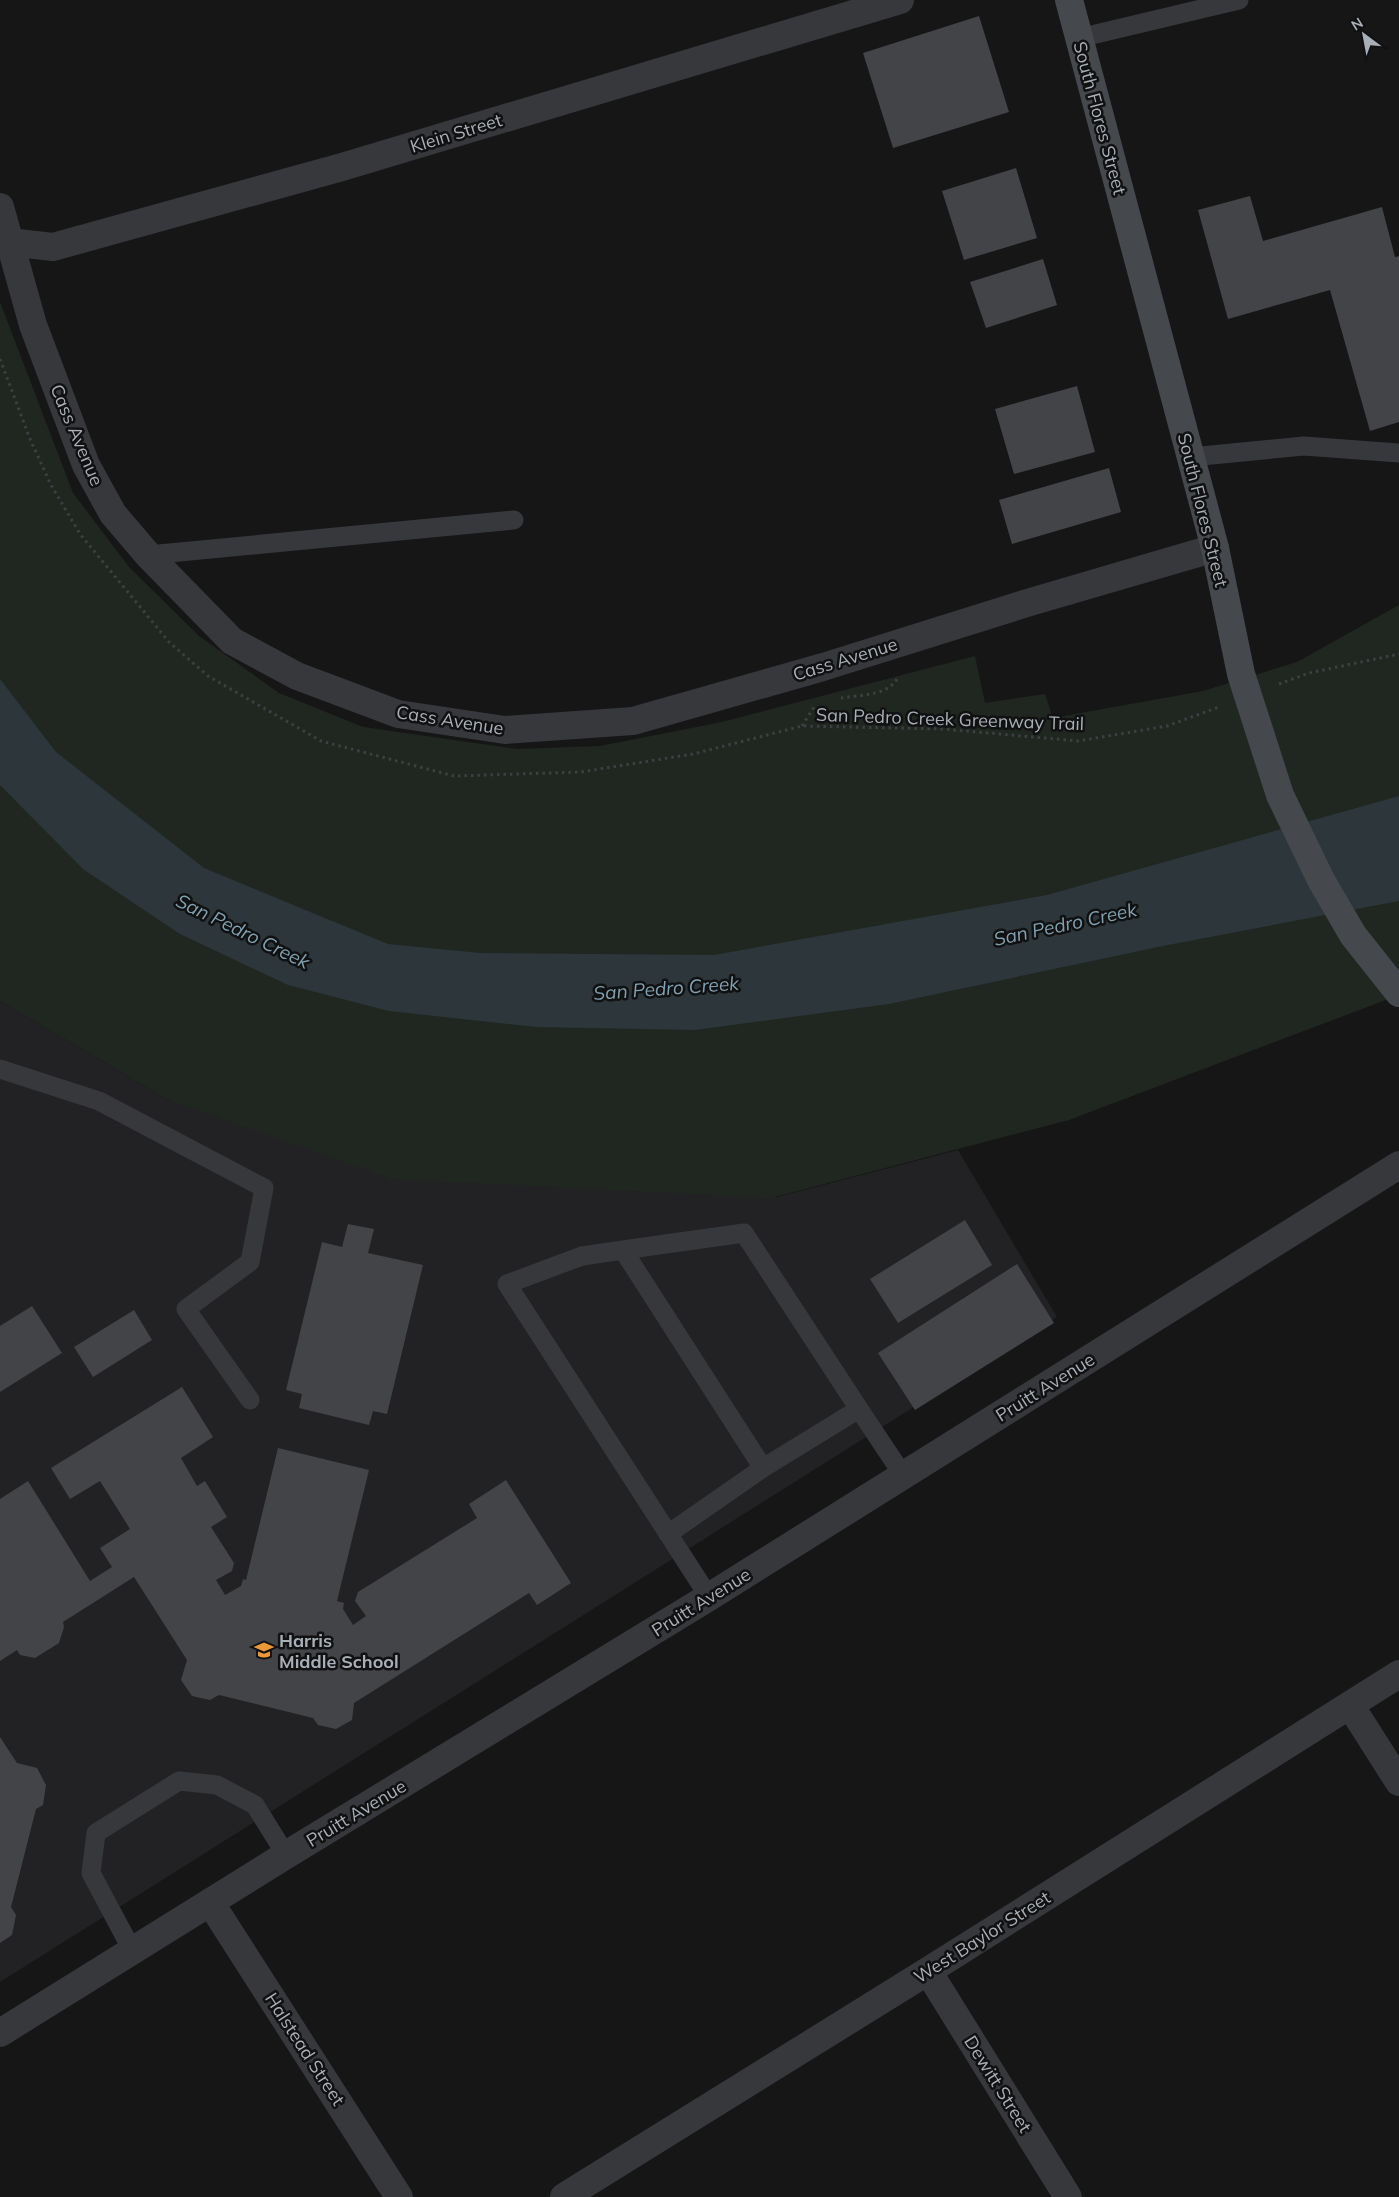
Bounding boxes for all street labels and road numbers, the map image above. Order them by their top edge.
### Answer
street label: South Flores Street [1068,39,1132,197]
street label: Klein Street [407,108,505,158]
street label: Cass Avenue [45,381,109,489]
street label: South Flores Street [1173,431,1233,589]
street label: Cass Avenue [790,632,900,686]
street label: Cass Avenue [395,700,505,740]
street label: San Pedro Creek Greenway Trail [816,703,1084,735]
street label: Pruitt Avenue [991,1347,1099,1427]
street label: Pruitt Avenue [647,1562,755,1642]
street label: Pruitt Avenue [302,1774,410,1852]
street label: West Baylor Street [909,1886,1055,1988]
street label: Halstead Street [260,1988,350,2110]
street label: Dewitt Street [959,2031,1037,2137]

